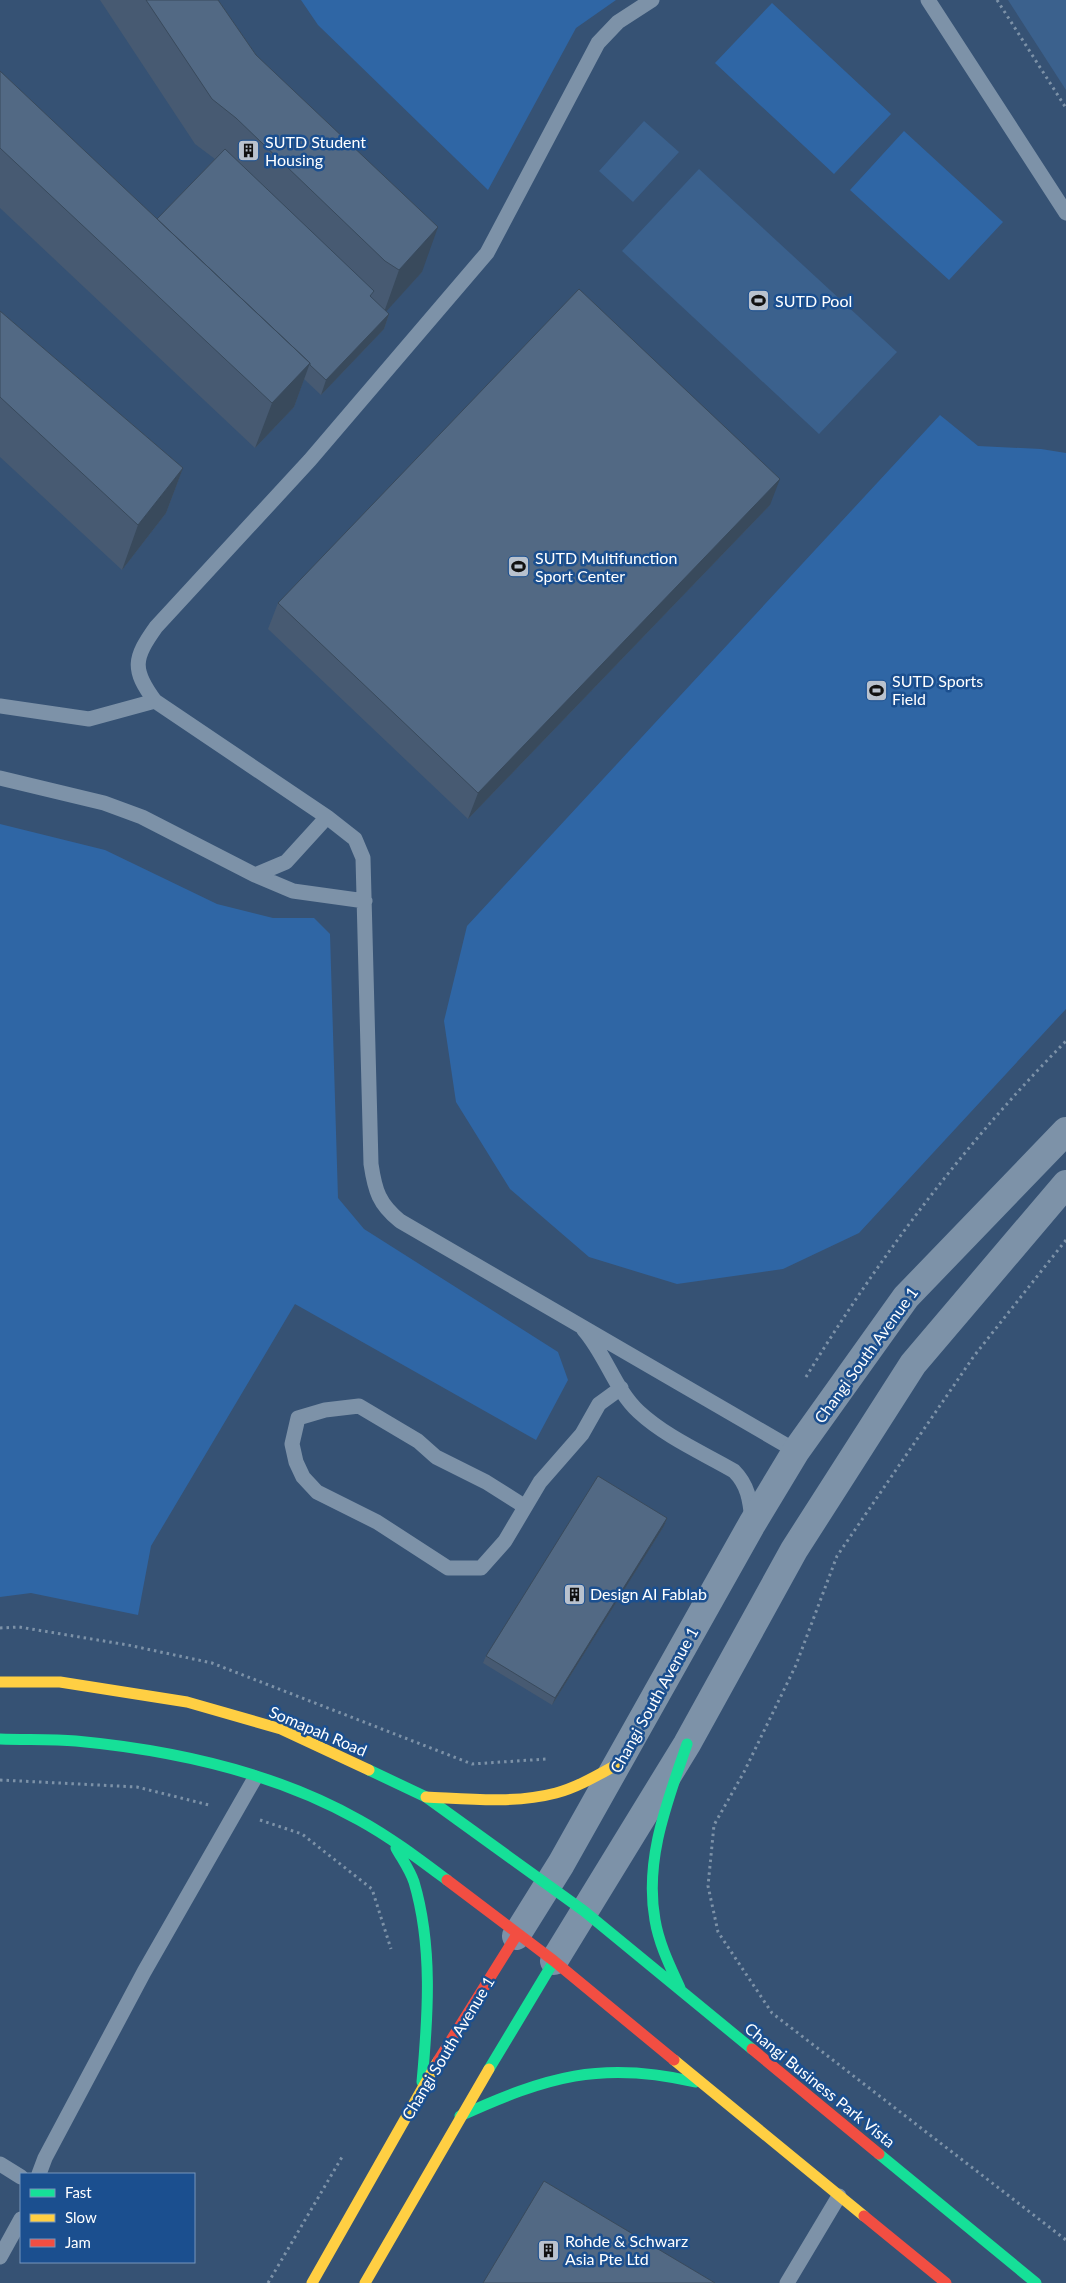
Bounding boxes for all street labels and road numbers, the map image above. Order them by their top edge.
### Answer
street label: Changi South Avenue 1 [810,1283,921,1427]
street label: Changi South Avenue 1 [606,1623,702,1776]
street label: Somapah Road [267,1701,370,1760]
street label: Changi South Avenue 1 [397,1973,498,2123]
street label: Changi Business Park Vista [741,2018,899,2151]

